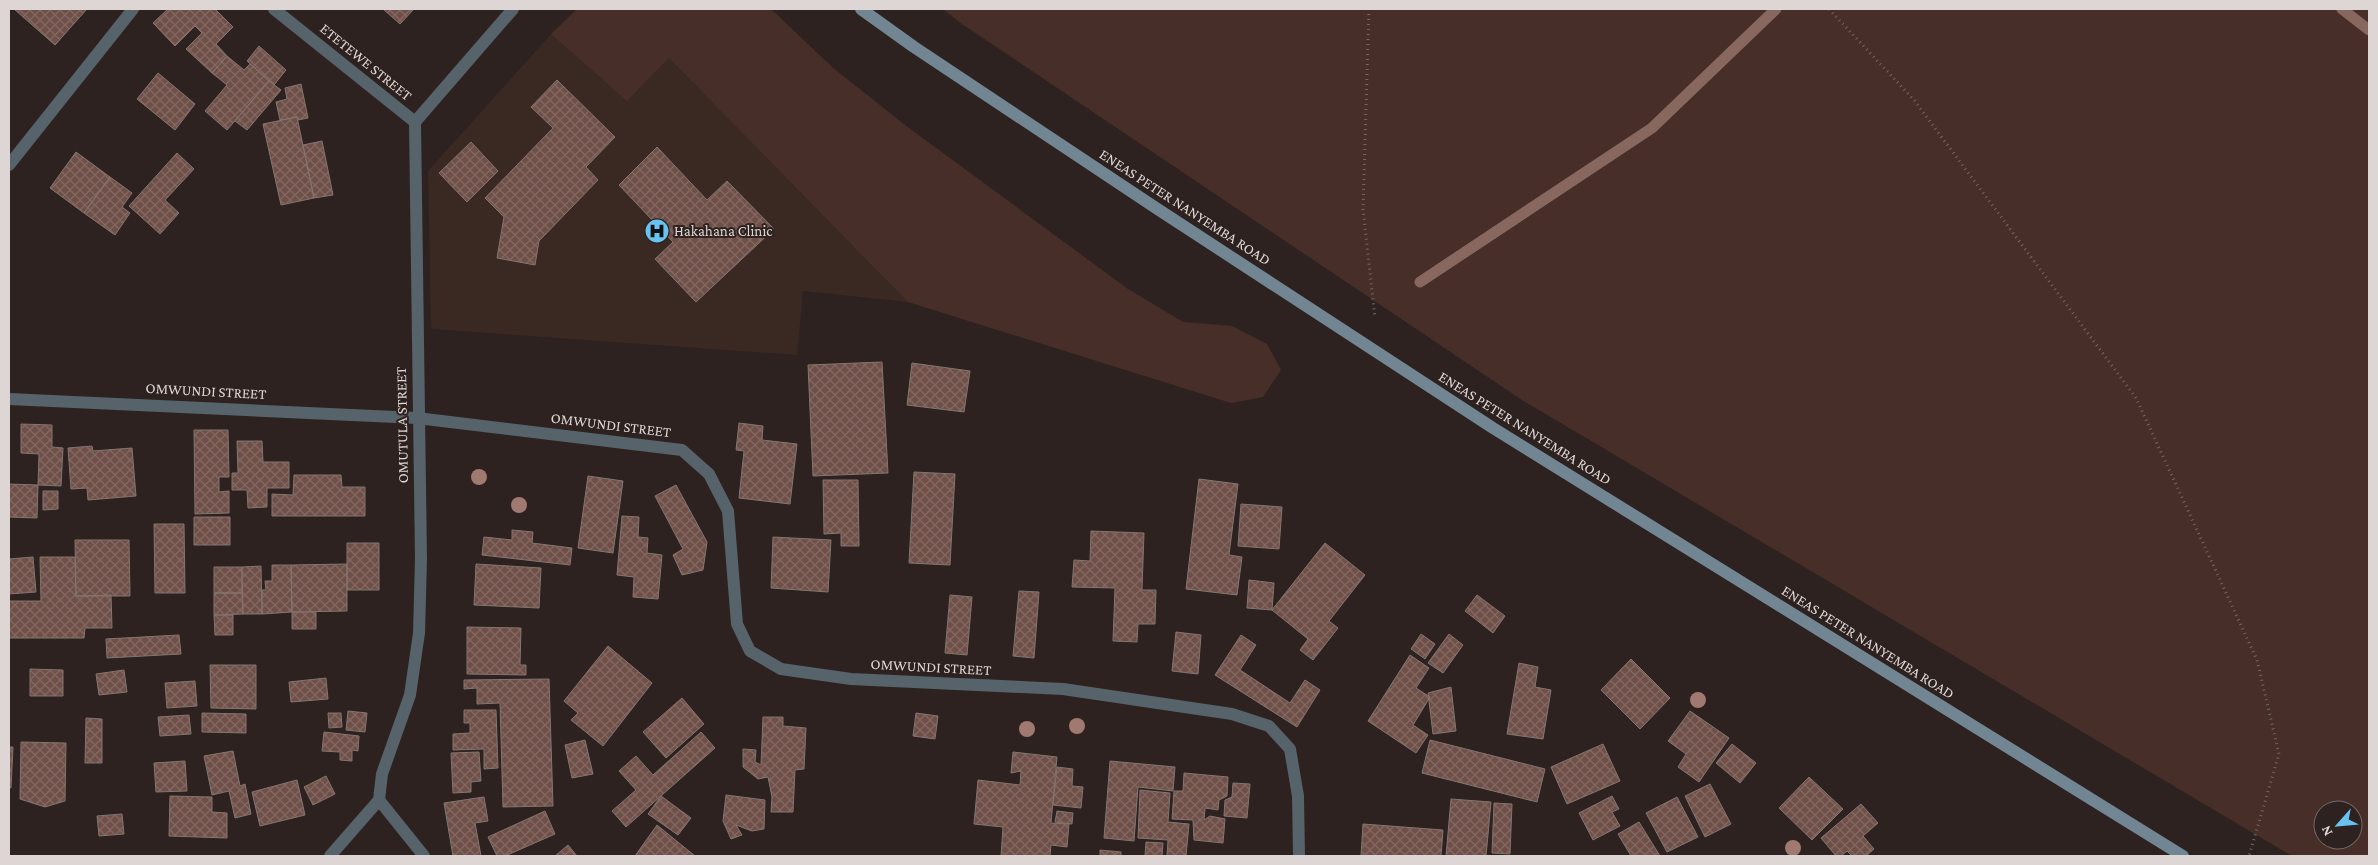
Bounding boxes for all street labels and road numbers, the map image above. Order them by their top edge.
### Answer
street label: ETETEWE STREET [317,20,415,104]
street label: ENEAS PETER NANYEMBA ROAD [1097,146,1273,268]
street label: OMUTULA STREET [393,366,411,484]
street label: ENEAS PETER NANYEMBA ROAD [1436,368,1614,488]
street label: OMWUNDI STREET [145,380,267,402]
street label: OMWUNDI STREET [550,410,672,440]
street label: ENEAS PETER NANYEMBA ROAD [1779,582,1957,702]
street label: OMWUNDI STREET [870,656,992,678]

